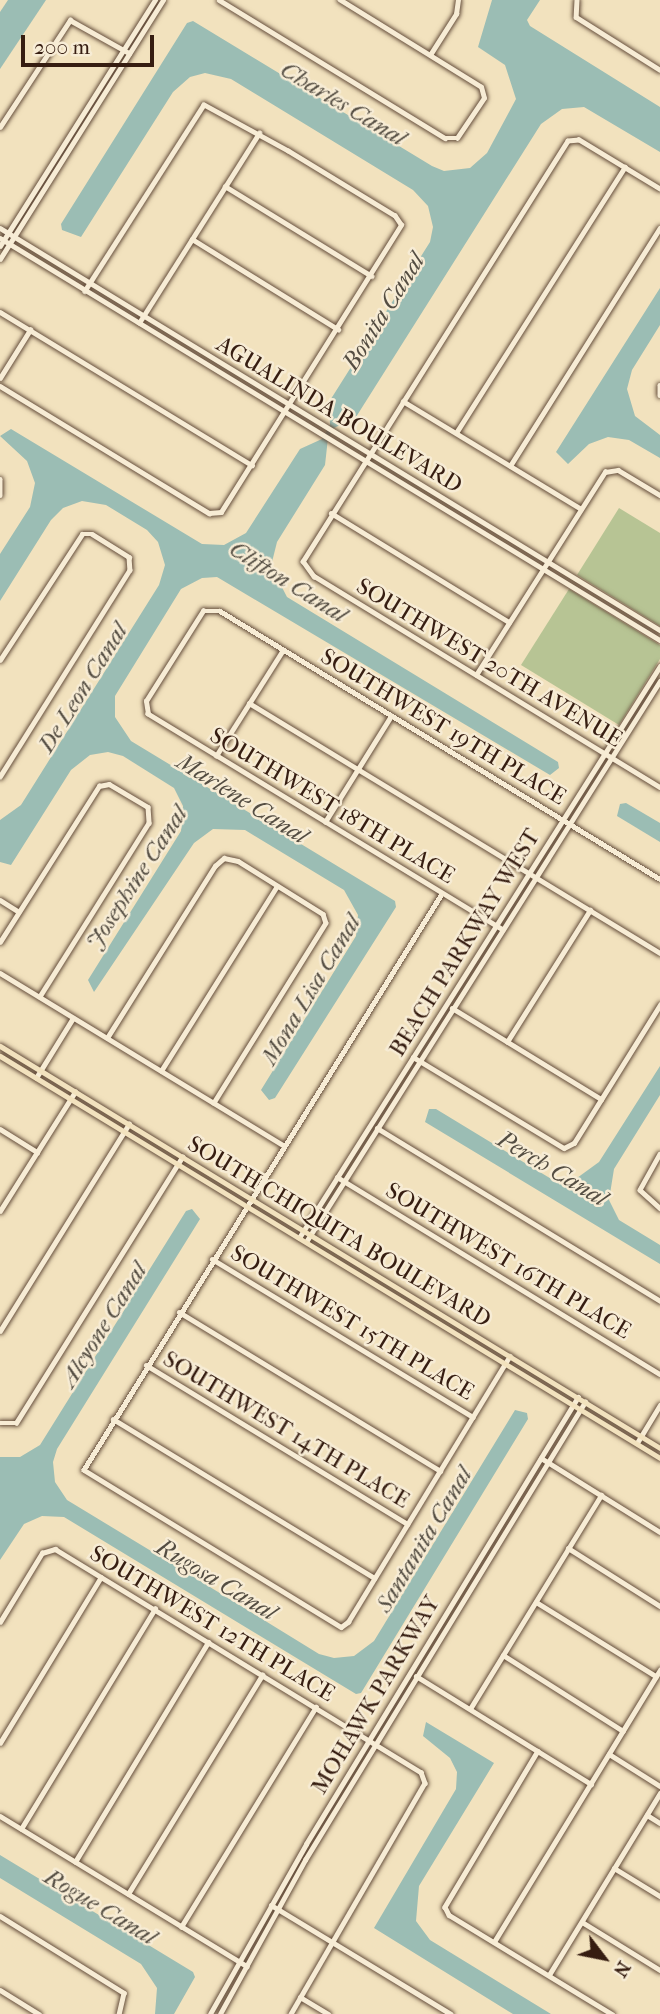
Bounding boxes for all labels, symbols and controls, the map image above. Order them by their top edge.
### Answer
scale bar [24,21,158,65]
text: 200 m [34,35,90,59]
water label: Charles Canal [275,55,411,153]
water label: Bonita Canal [337,248,431,376]
street label: AGUALINDA BOULEVARD [211,331,467,499]
water label: Clifton Canal [224,535,352,629]
street label: SOUTHWEST 20TH AVENUE [351,573,627,753]
water label: De Leon Canal [32,618,134,758]
street label: SOUTHWEST 19TH PLACE [315,643,571,811]
street label: SOUTHWEST 18TH PLACE [205,722,459,890]
water label: Marlene Canal [171,747,313,851]
water label: Josephine Canal [80,801,194,955]
street label: BEACH PARKWAY WEST [384,824,546,1062]
water label: Mona Lisa Canal [255,910,367,1070]
water label: Perch Canal [492,1125,612,1213]
street label: SOUTH CHIQUITA BOULEVARD [182,1130,496,1334]
street label: SOUTHWEST 16TH PLACE [380,1177,636,1345]
street label: SOUTHWEST 15TH PLACE [225,1239,479,1407]
water label: Alcyone Canal [55,1258,153,1392]
street label: SOUTHWEST 14TH PLACE [158,1345,414,1515]
water label: Santanita Canal [369,1462,479,1618]
water label: Rugosa Canal [151,1533,281,1627]
street label: SOUTHWEST 12TH PLACE [85,1540,339,1708]
street label: MOHAWK PARKWAY [306,1591,446,1799]
water label: Rogue Canal [39,1862,161,1952]
north arrow [569,1923,639,1993]
text: N [609,1957,635,1981]

